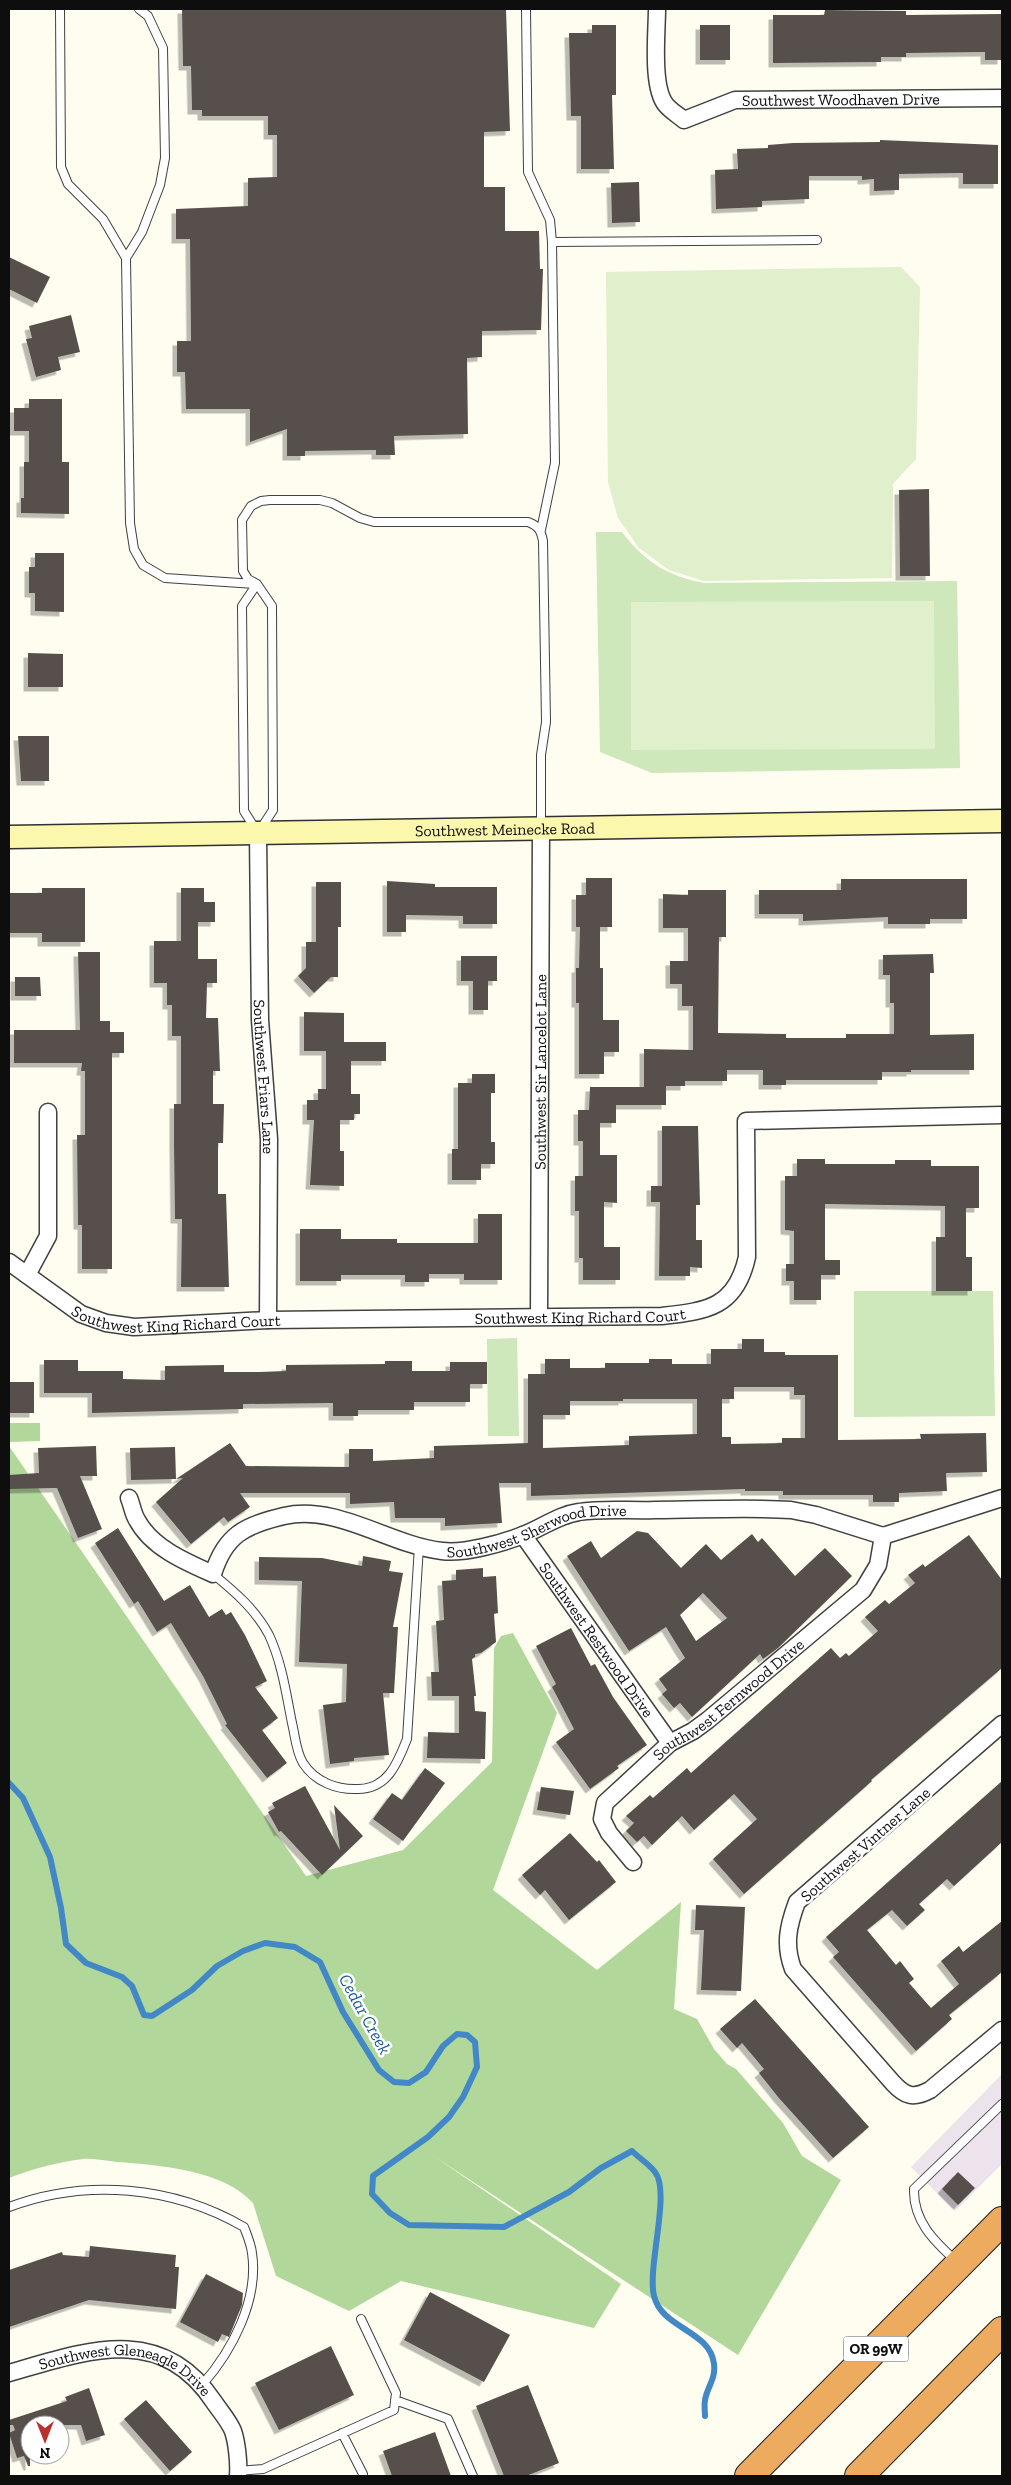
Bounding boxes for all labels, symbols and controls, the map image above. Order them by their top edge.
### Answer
street label: Southwest Woodhaven Drive [742,89,940,110]
street label: Southwest Meinecke Road [415,819,595,840]
street label: Southwest Sir Lancelot Lane [531,974,550,1170]
street label: Southwest Friars Lane [250,999,278,1154]
street label: Southwest King Richard Court [68,1301,281,1337]
street label: Southwest King Richard Court [475,1304,687,1328]
street label: Southwest Sherwood Drive [447,1501,627,1562]
street label: Southwest Restwood Drive [535,1559,658,1721]
street label: Southwest Fernwood Drive [649,1635,808,1764]
street label: Southwest Vintner Lane [797,1783,934,1906]
water label: Cedar Creek [334,1970,396,2058]
road number: OR 99W [844,2336,908,2362]
street label: Southwest Gleneagle Drive [36,2340,215,2400]
north arrow [20,2415,70,2465]
text: N [39,2444,50,2461]

